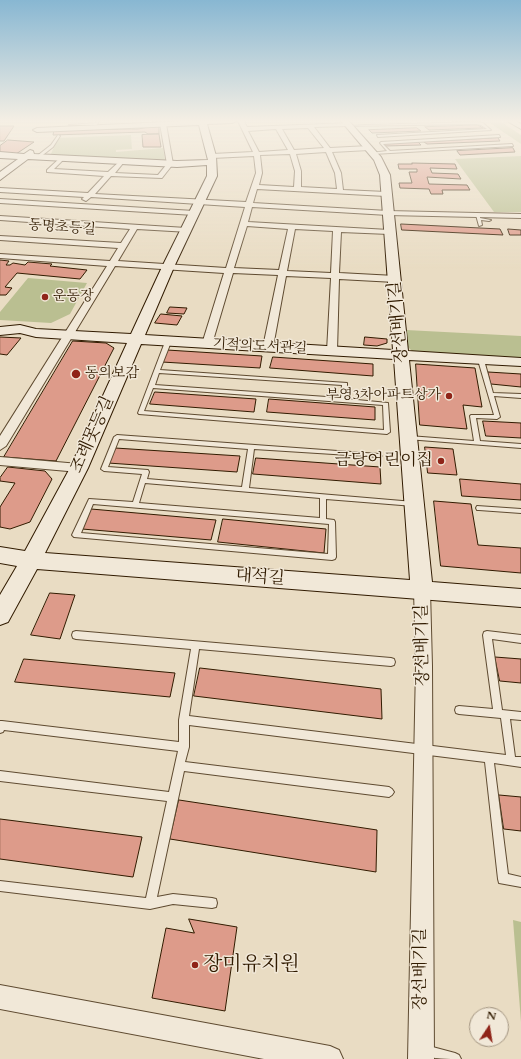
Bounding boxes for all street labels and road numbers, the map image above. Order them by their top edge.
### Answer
street label: 동명초등길 [28,217,96,239]
street label: 장선배기길 [385,280,413,364]
street label: 기적의도서관길 [212,336,308,358]
street label: 조례못등길 [67,393,119,477]
street label: 대석길 [235,566,285,590]
street label: 장선배기길 [412,604,434,686]
street label: 장선배기길 [411,928,431,1010]

